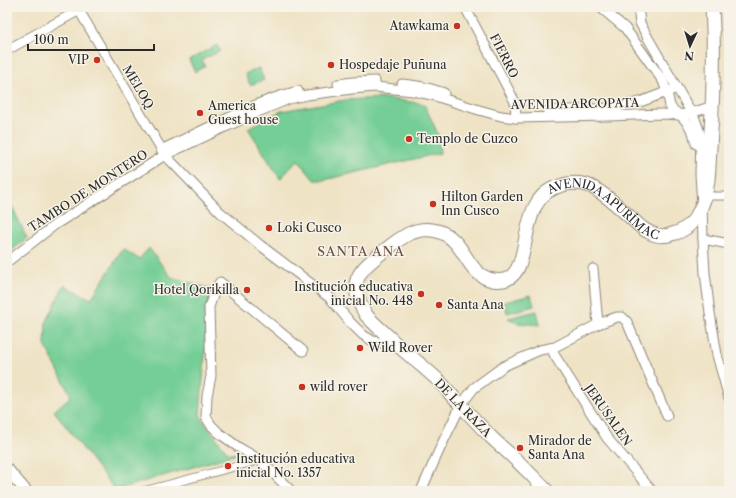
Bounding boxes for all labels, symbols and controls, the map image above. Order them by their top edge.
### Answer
place label: Atawkama [389,18,450,33]
marker: Atawkama [452,21,462,31]
scale bar [28,26,154,52]
north arrow [670,26,710,66]
street label: FIERRO [487,31,522,81]
text: 100 m [34,32,69,47]
text: N [684,49,695,63]
place label: VIP [67,52,89,67]
marker: VIP [92,55,102,65]
place label: Hospedaje Puñuna [339,57,447,72]
marker: Hospedaje Puñuna [326,60,336,70]
street label: MELOQ [120,62,157,111]
street label: AVENIDA ARCOPATA [510,95,641,112]
place label: America Guest house [207,98,279,127]
marker: America Guest house [195,108,205,118]
place label: Templo de Cuzco [417,131,518,146]
marker: Templo de Cuzco [404,134,414,144]
street label: TAMBO DE MONTERO [25,146,150,235]
street label: AVENIDA APURÍMAC [544,175,662,243]
place label: Hilton Garden Inn Cusco [441,189,524,218]
marker: Hilton Garden Inn Cusco [428,199,438,209]
place label: Loki Cusco [277,220,342,235]
marker: Loki Cusco [264,223,274,233]
district label: SANTA ANA [317,243,405,259]
place label: Institución educativa inicial No. 448 [294,279,414,308]
place label: Hotel Qorikilla [154,282,240,297]
marker: Hotel Qorikilla [242,285,252,295]
marker: Institución educativa inicial No. 448 [416,289,426,299]
place label: Santa Ana [447,297,505,312]
marker: Santa Ana [434,300,444,310]
place label: Wild Rover [367,340,432,355]
marker: Wild Rover [355,343,365,353]
street label: DE LA RAZA [432,375,496,441]
place label: wild rover [309,379,368,394]
street label: JERUSALEN [580,379,635,449]
marker: wild rover [297,382,307,392]
place label: Mirador de Santa Ana [528,433,592,462]
marker: Mirador de Santa Ana [515,443,525,453]
place label: Institución educativa inicial No. 1357 [236,451,356,480]
marker: Institución educativa inicial No. 1357 [223,461,233,471]

